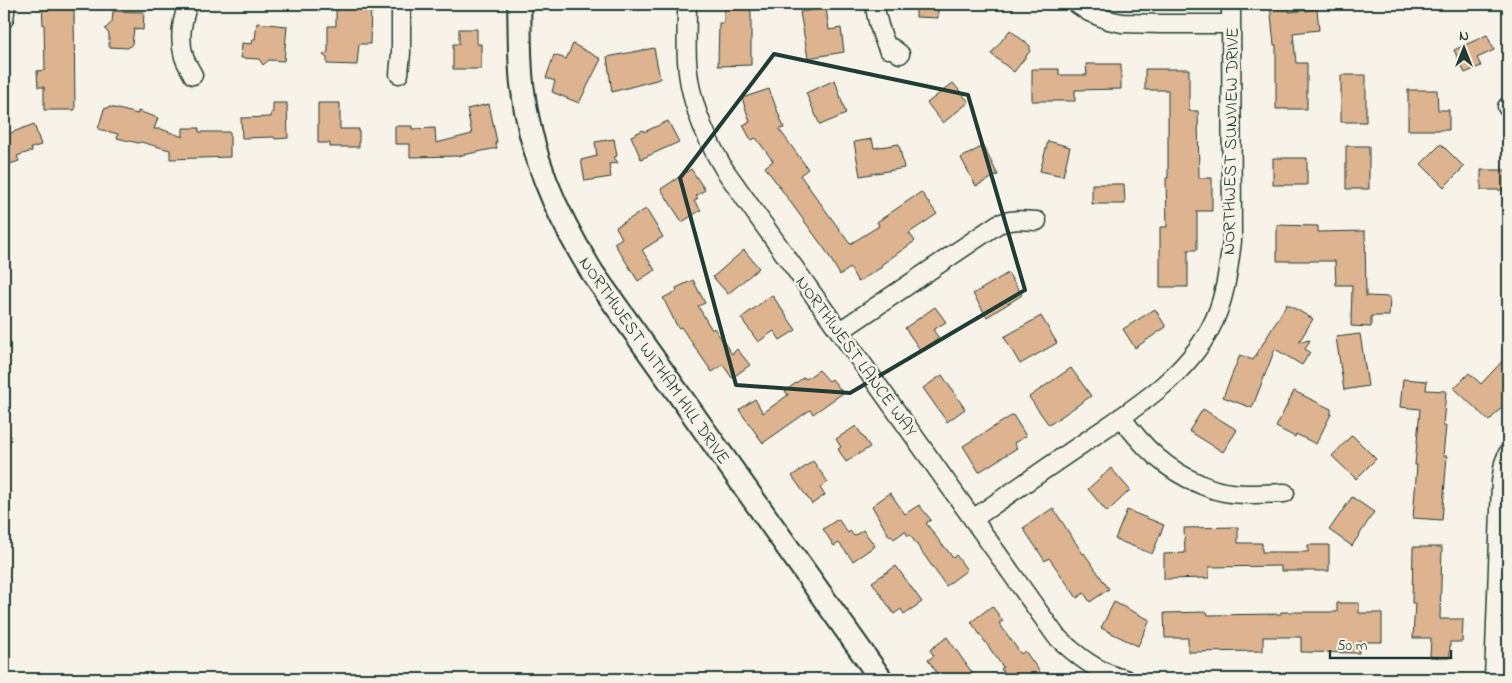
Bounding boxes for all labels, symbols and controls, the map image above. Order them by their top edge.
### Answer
north arrow [1440,22,1490,72]
text: N [1459,26,1469,47]
street label: NORTHWEST SUNVIEW DRIVE [1217,27,1247,255]
street label: NORTHWEST WITHAM HILL DRIVE [571,252,735,470]
street label: NORTHWEST LANCE WAY [788,271,923,444]
scale bar [1330,628,1451,660]
text: 50 m [1337,635,1368,657]

